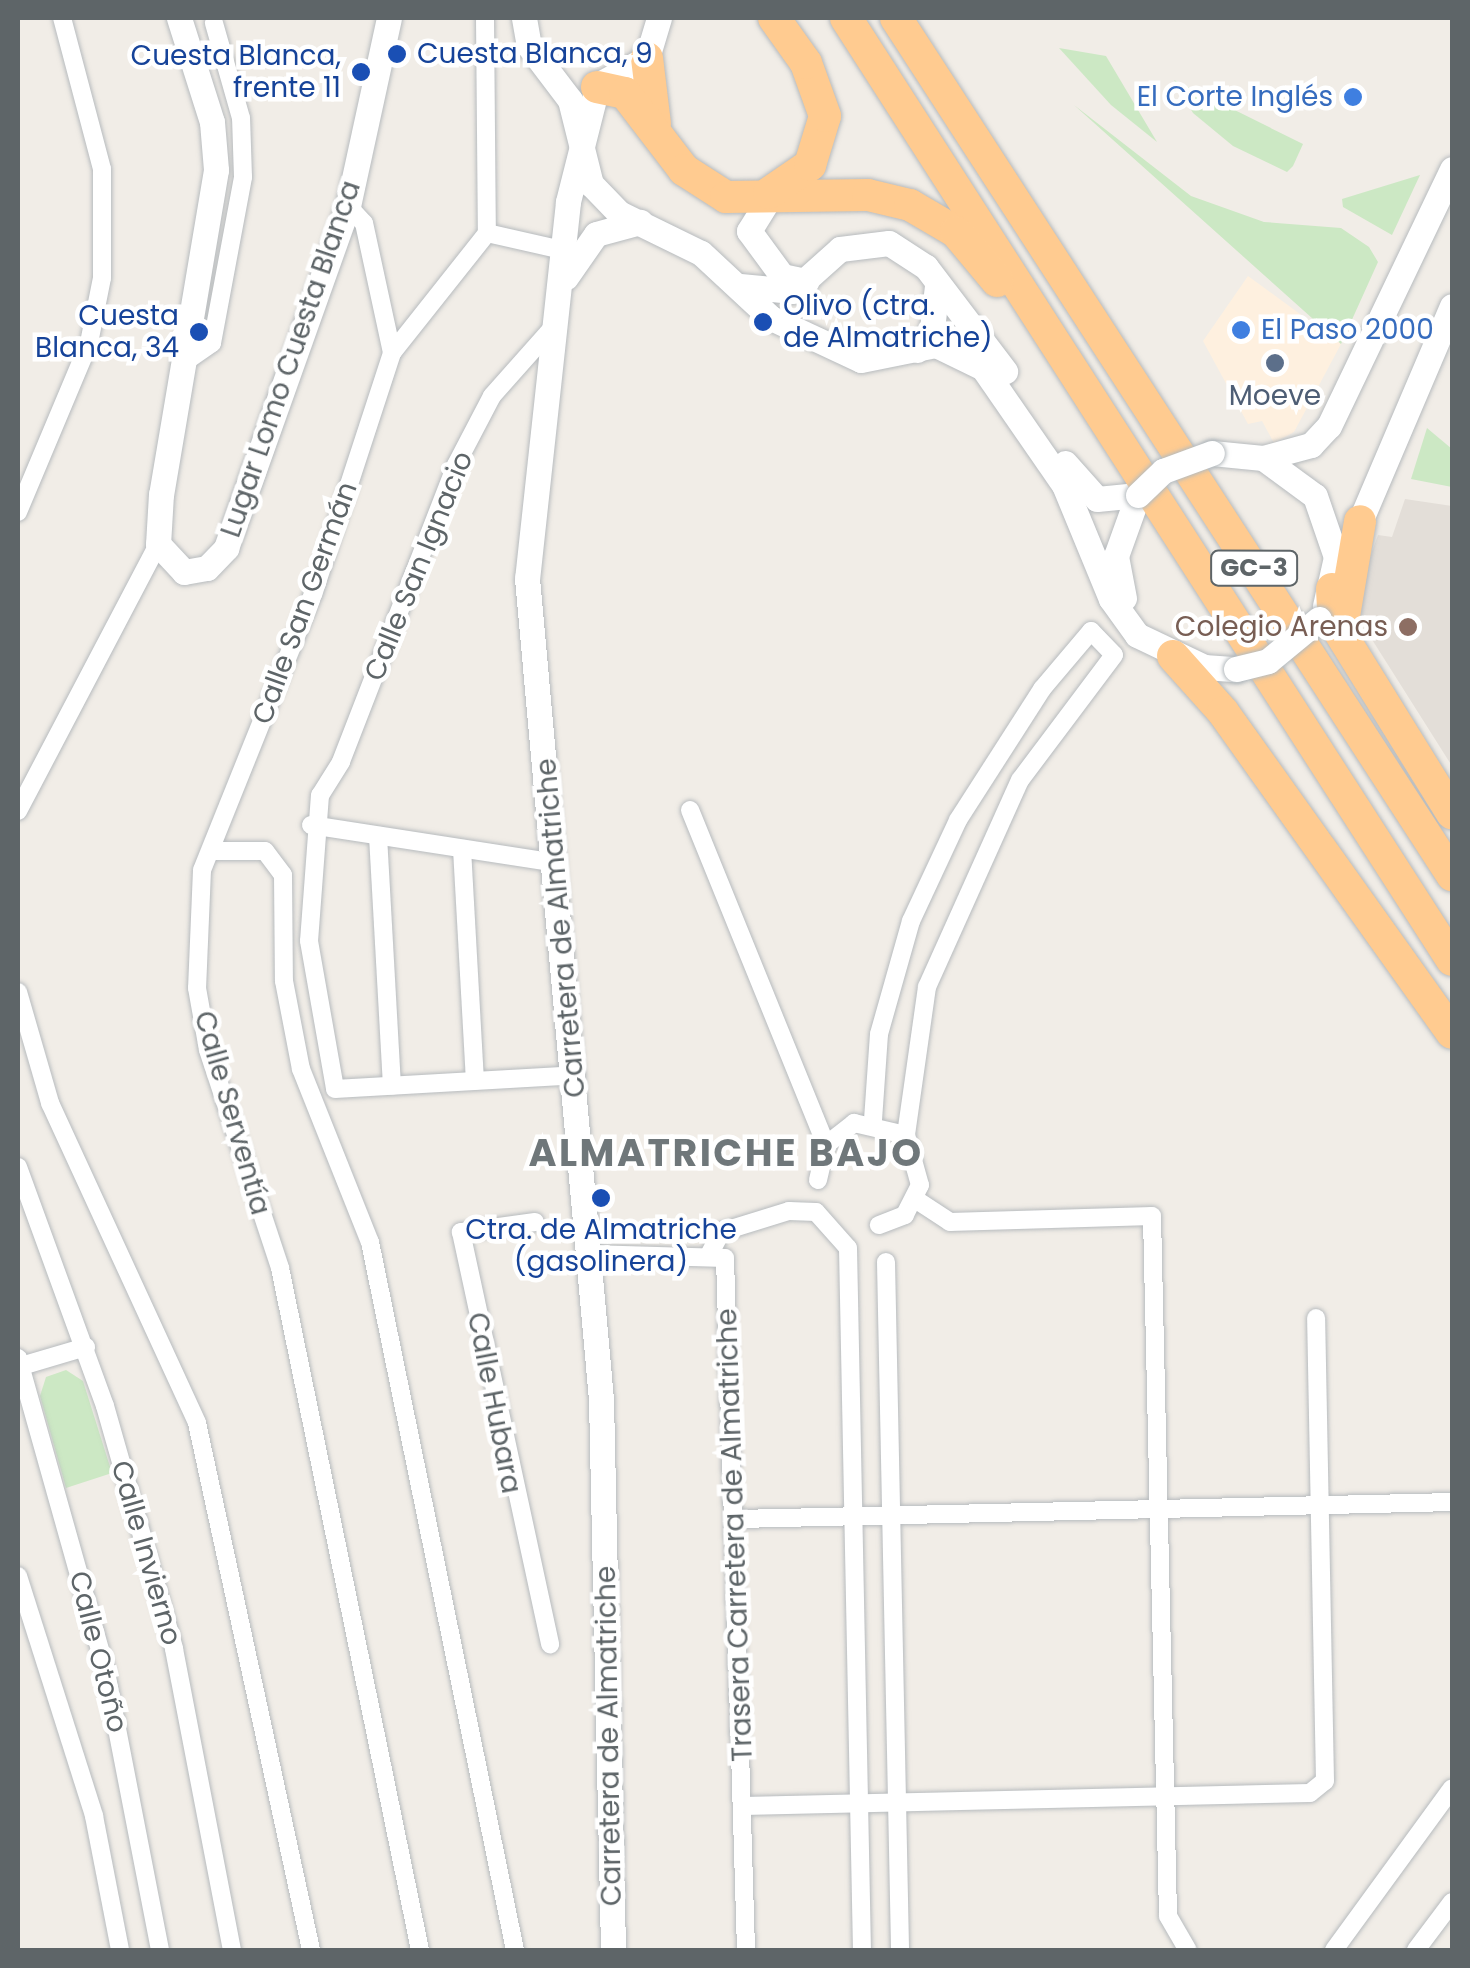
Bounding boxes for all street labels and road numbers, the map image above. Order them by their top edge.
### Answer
street label: Lugar Lomo Cuesta Blanca [214,176,368,542]
street label: Calle San Ignacio [358,446,480,686]
street label: Calle San Germán [246,477,364,729]
road number: GC-3 [1209,548,1299,588]
street label: Carretera de Almatriche [529,757,593,1099]
street label: Calle Serventía [187,1007,277,1219]
street label: Trasera Carretera de Almatriche [710,1308,760,1762]
street label: Calle Hubara [460,1310,528,1496]
street label: Calle Invierno [104,1457,188,1649]
street label: Carretera de Almatriche [589,1566,629,1906]
street label: Calle Otoño [62,1568,134,1736]

